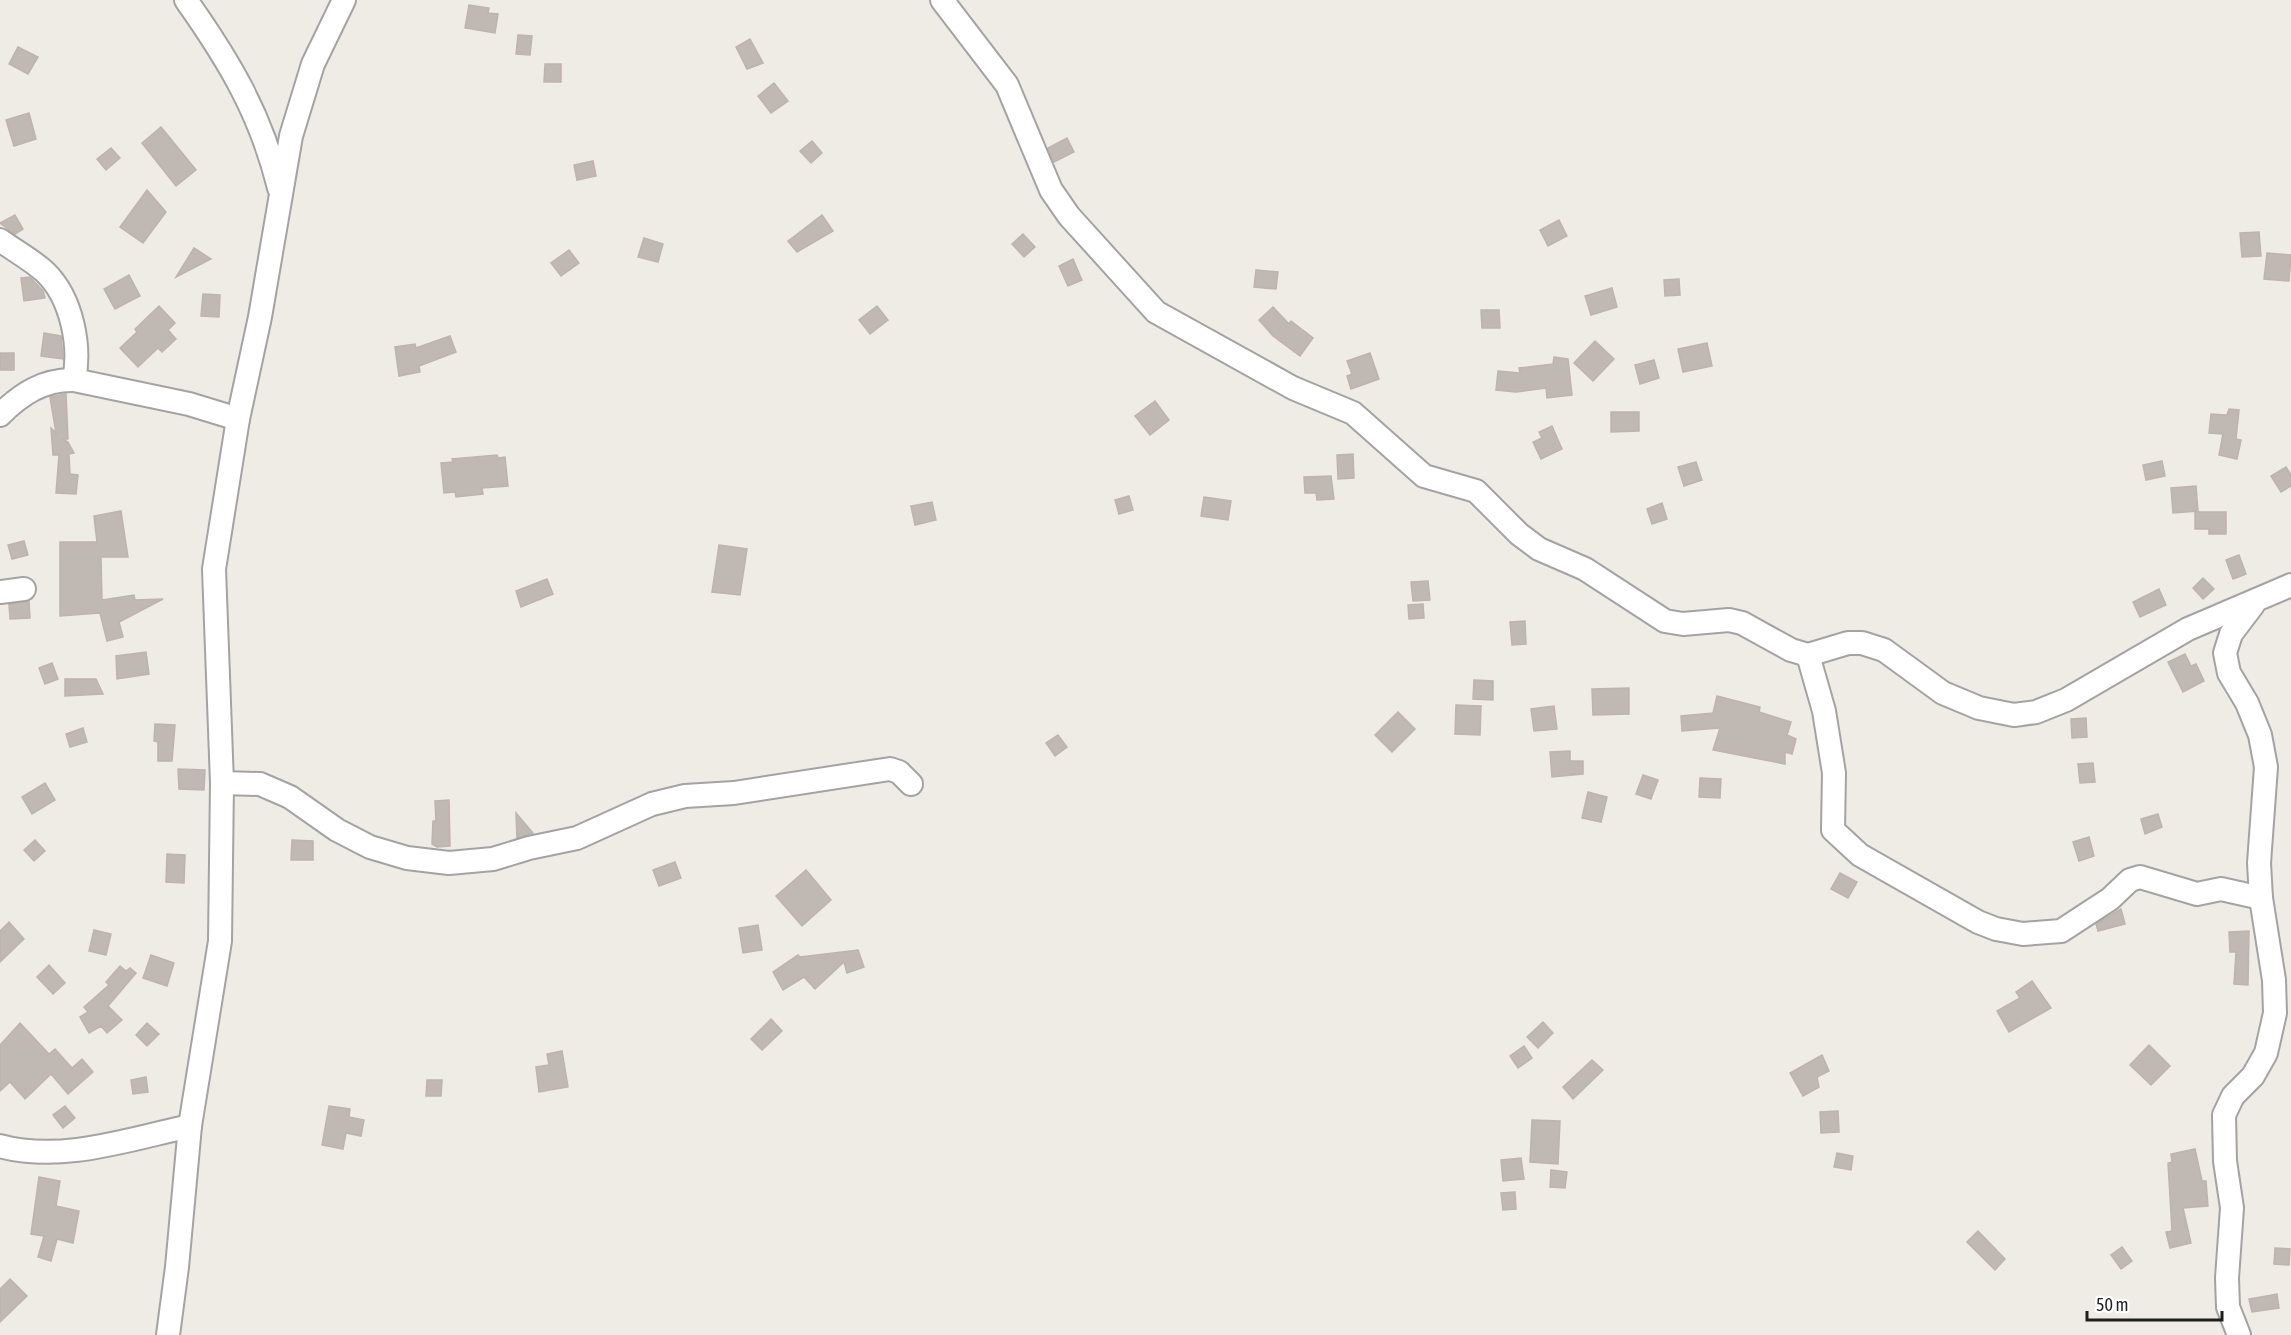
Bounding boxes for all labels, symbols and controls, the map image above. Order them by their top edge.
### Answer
scale bar [2087,1284,2222,1322]
text: 50 m [2096,1294,2128,1315]

